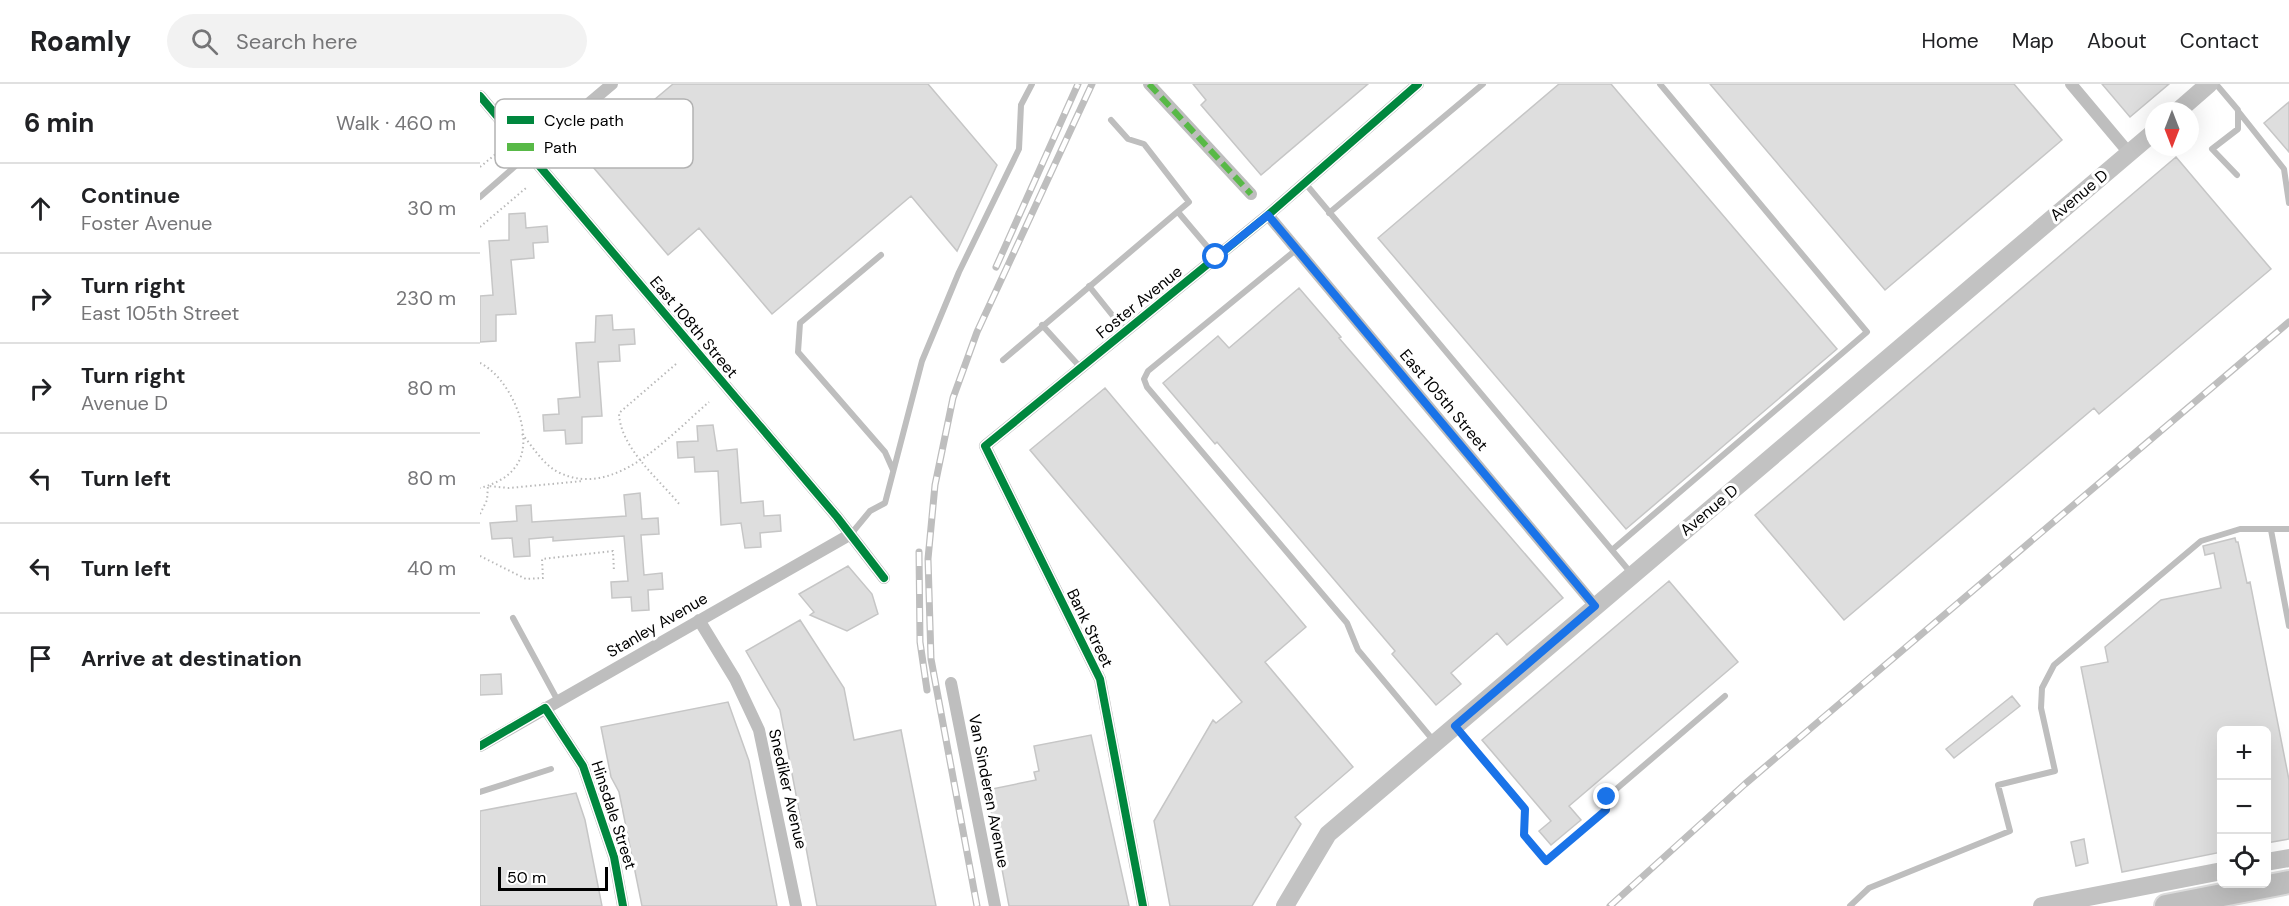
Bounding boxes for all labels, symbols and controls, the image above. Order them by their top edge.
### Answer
search box [167,14,587,68]
text: Roamly [30,23,131,60]
icon: search [188,25,221,58]
text: Search here [236,27,357,56]
text: Home [1921,27,1979,55]
text: Map [2012,27,2054,55]
text: About [2087,27,2147,55]
text: Contact [2180,27,2259,55]
legend [495,99,693,168]
north arrow [2145,102,2199,156]
text: 6 min [24,106,94,140]
text: Walk · 460 m [336,110,456,136]
text: Cycle path [544,110,624,131]
text: Path [544,137,577,158]
street label: Avenue D [2046,165,2112,225]
text: Continue [81,181,180,210]
icon: ahead [24,192,57,225]
text: 30 m [407,195,456,221]
text: Foster Avenue [81,210,212,236]
route start [1202,243,1228,269]
street label: Foster Avenue [1092,261,1186,343]
text: Turn right [81,271,186,300]
street label: East 108th Street [645,272,743,382]
icon: right [24,282,57,315]
text: 230 m [396,285,456,311]
text: East 105th Street [81,300,239,326]
street label: East 105th Street [1395,345,1493,455]
text: Turn right [81,361,186,390]
icon: right [24,372,57,405]
text: 80 m [407,375,456,401]
text: Avenue D [81,390,168,416]
icon: left [24,462,57,495]
text: Turn left [81,464,171,493]
text: 80 m [407,465,456,491]
street label: Avenue D [1676,480,1742,540]
icon: left [24,552,57,585]
text: Turn left [81,554,171,583]
text: 40 m [407,555,456,581]
street label: Bank Street [1062,585,1118,671]
street label: Stanley Avenue [603,588,711,662]
icon: arrive [24,642,57,675]
text: Arrive at destination [81,644,302,673]
street label: Van Sinderen Avenue [964,712,1014,870]
map controls [2217,726,2271,888]
button: + [2217,726,2271,780]
street label: Snediker Avenue [764,727,812,851]
street label: Hinsdale Street [587,758,641,872]
button: − [2217,780,2271,834]
route end [1593,783,1619,809]
button: locate [2217,834,2271,888]
scale bar [498,864,608,892]
text: 50 m [507,867,546,888]

